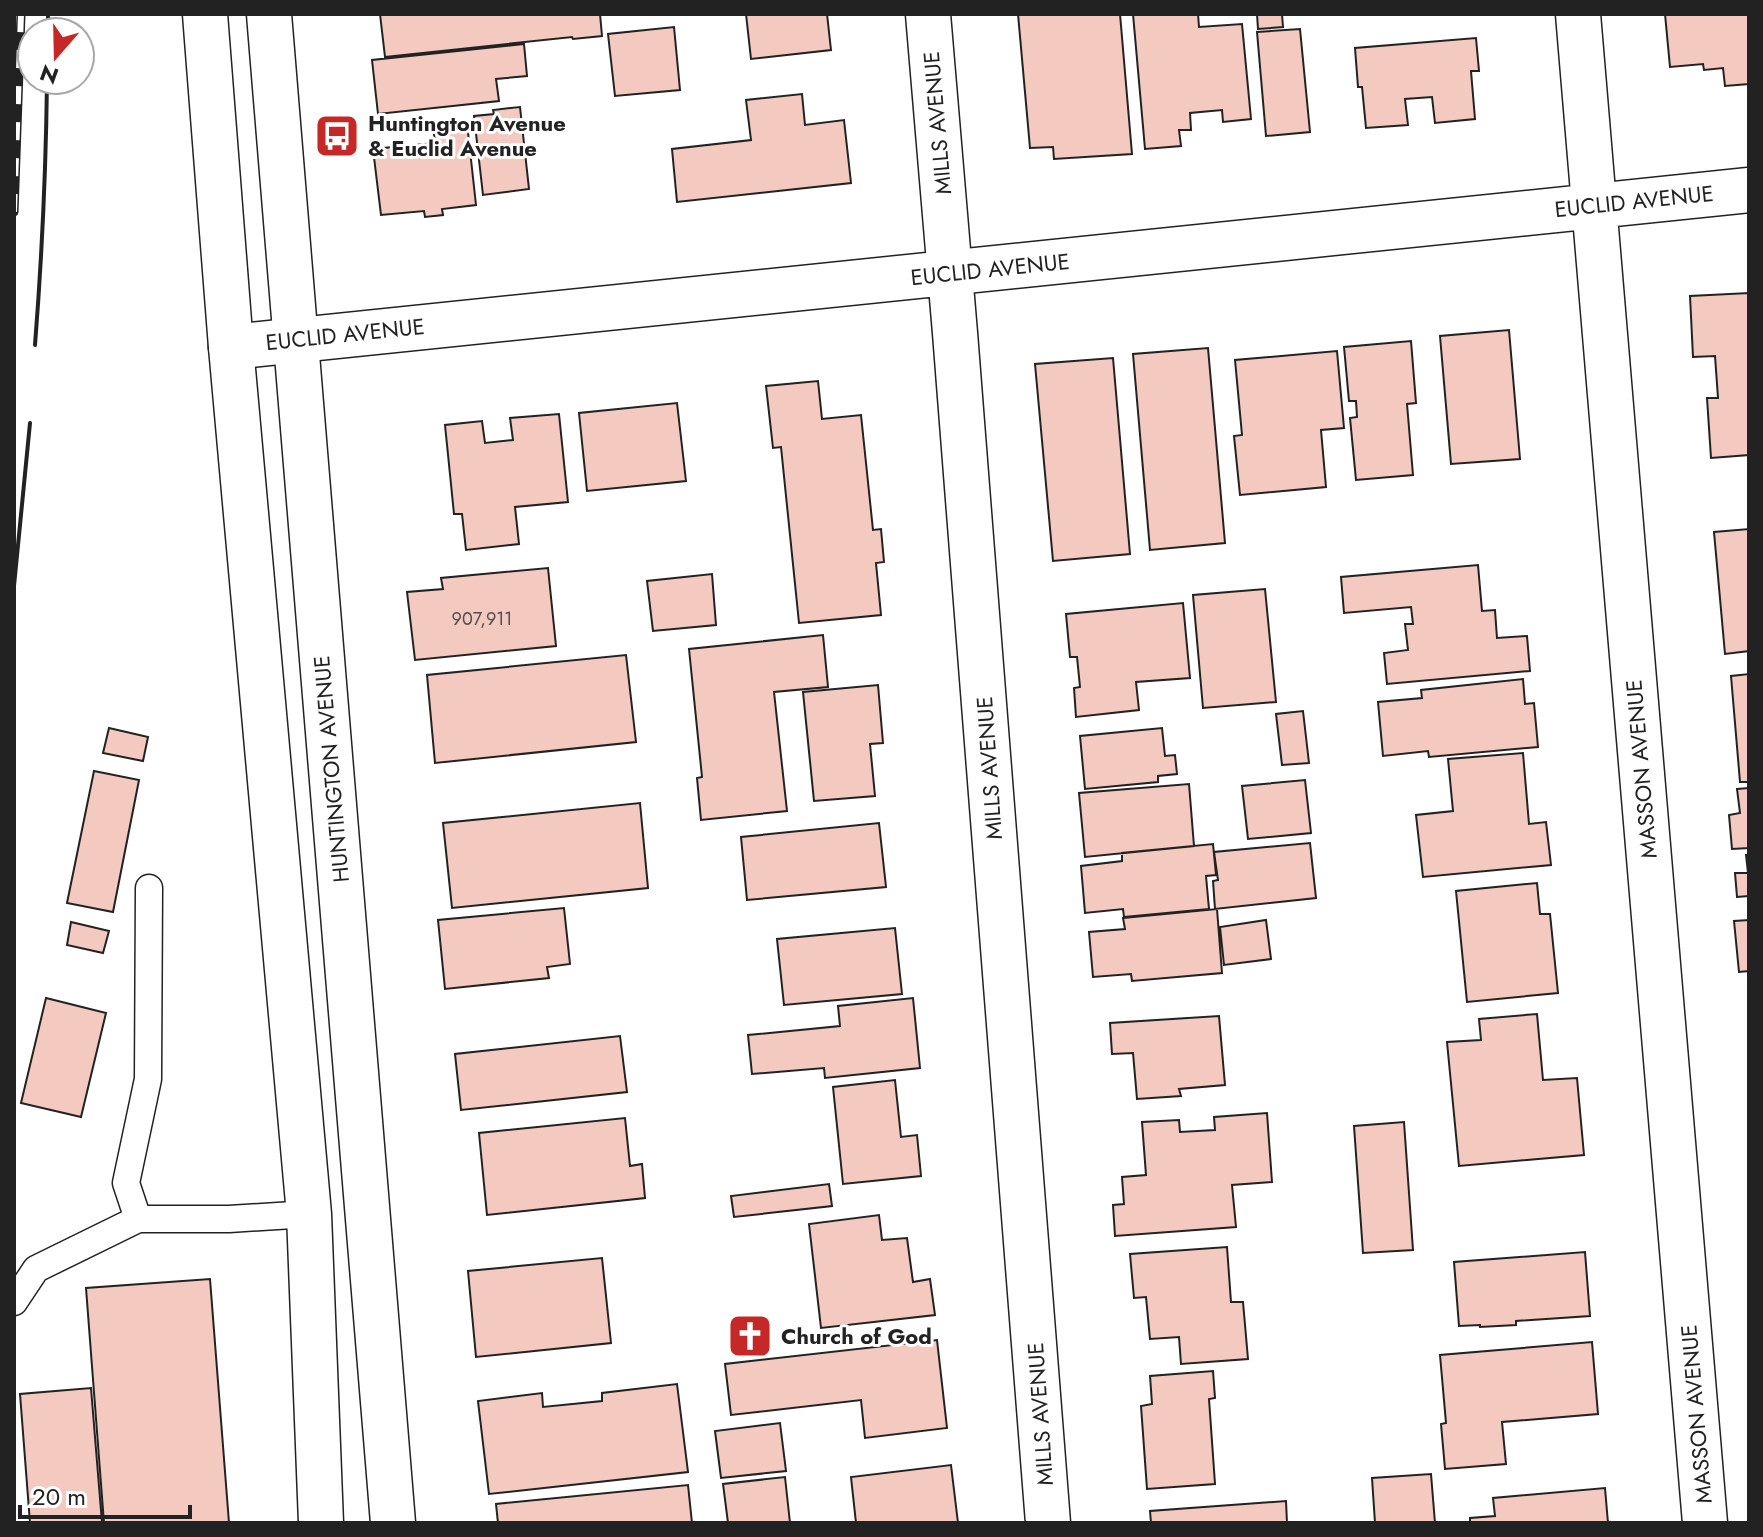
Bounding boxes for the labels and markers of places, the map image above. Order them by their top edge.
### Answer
place label: Huntington Avenue & Euclid Avenue [368,107,566,164]
bus stop icon: Huntington Avenue & Euclid Avenue [313,112,361,160]
church icon: Church of God [726,1312,774,1360]
place label: Church of God [781,1320,932,1352]

